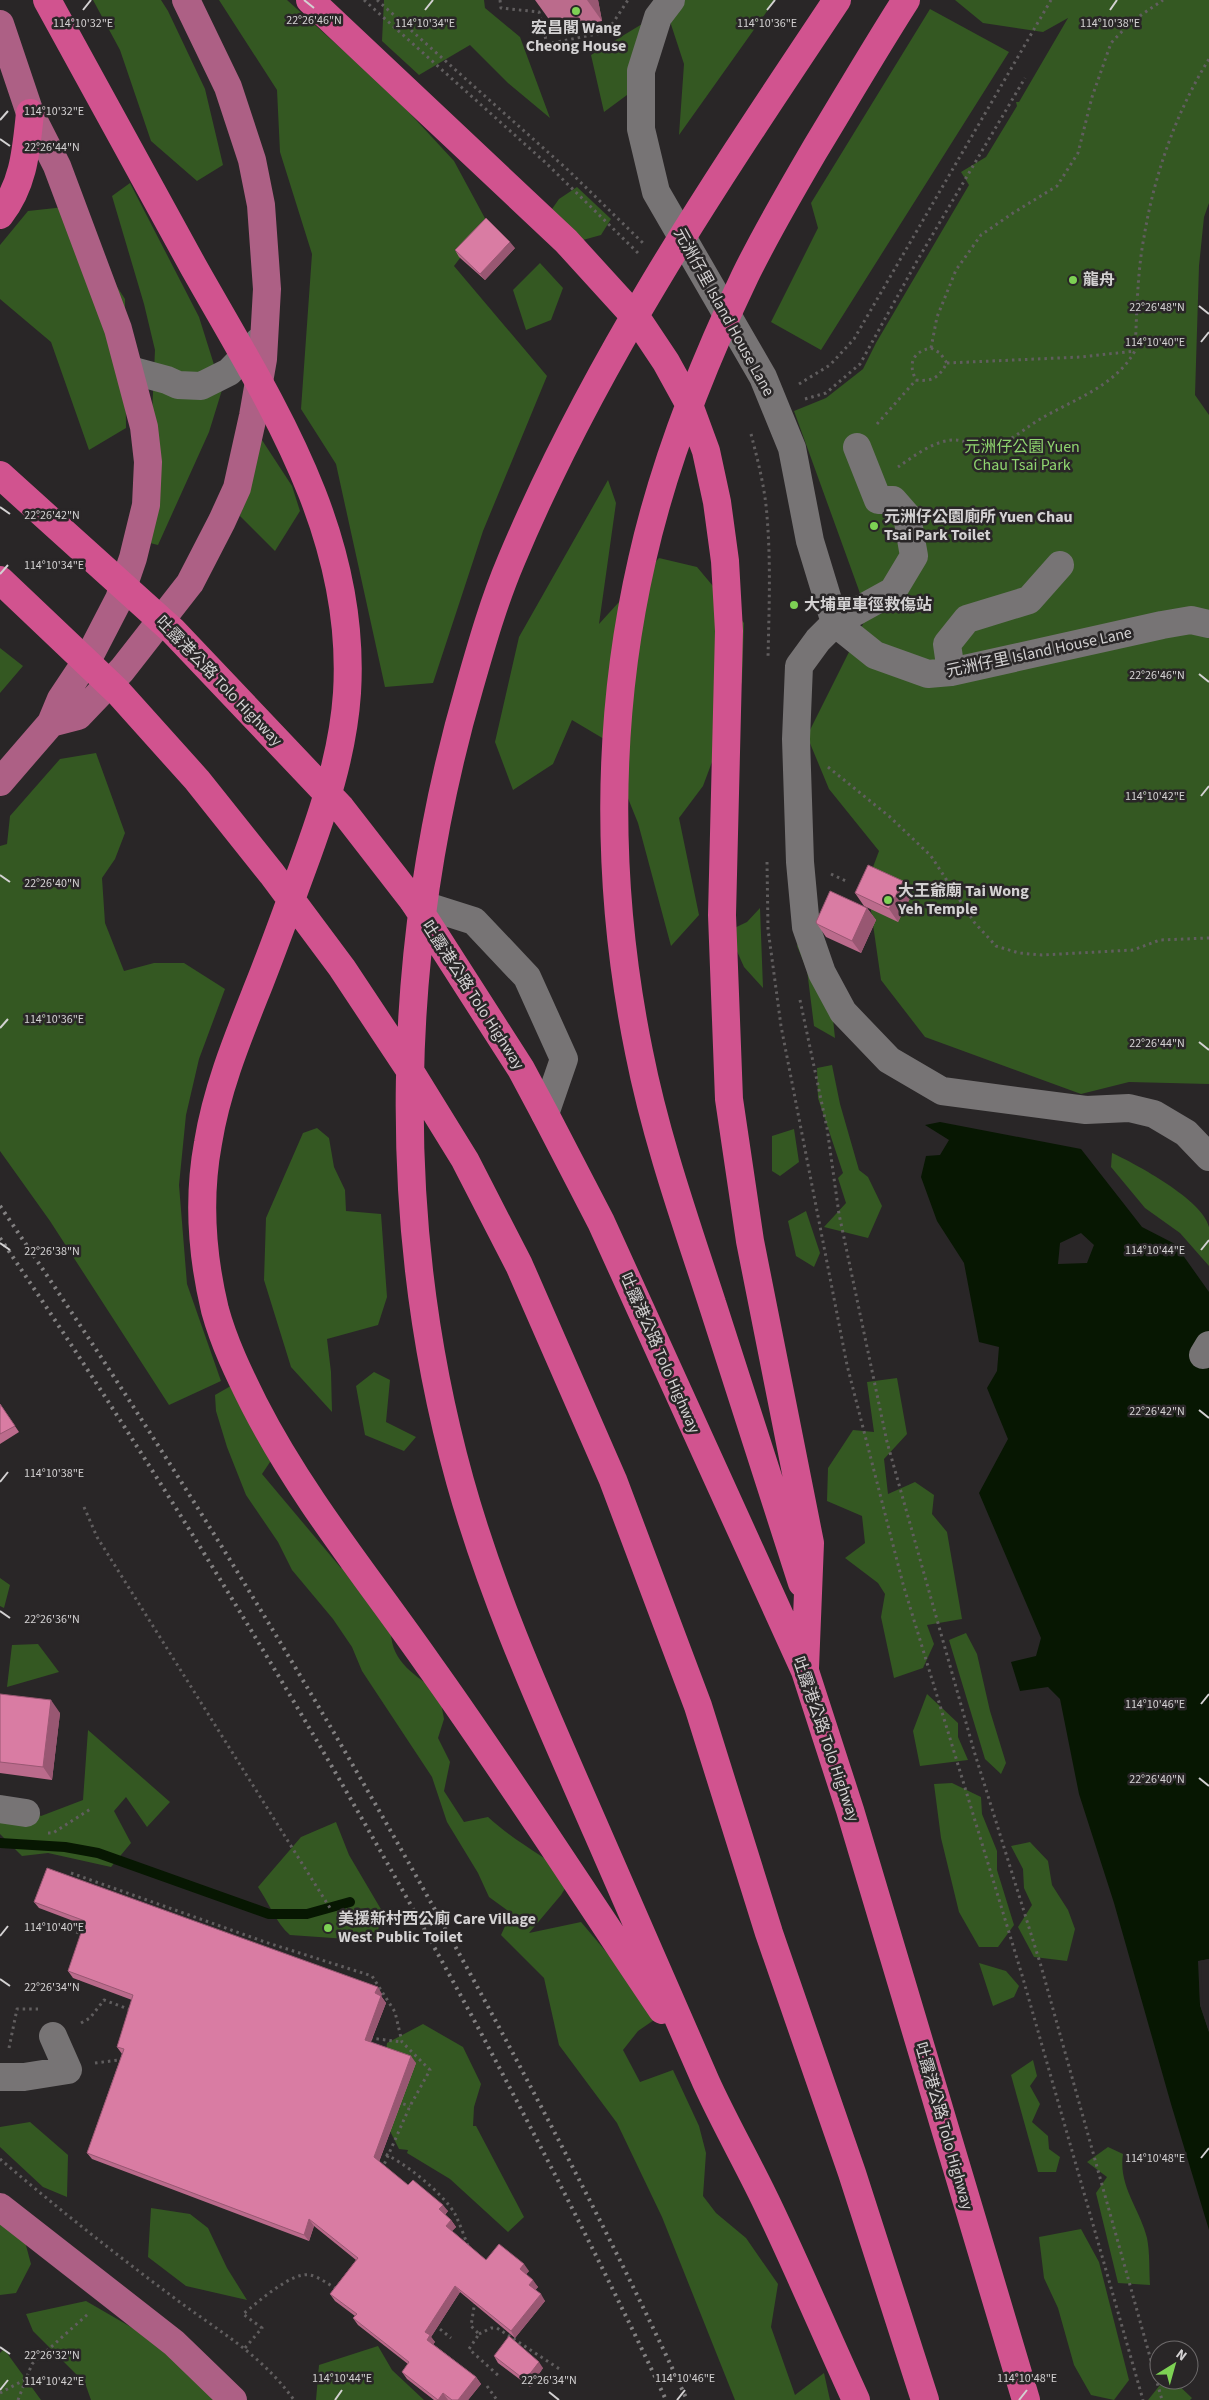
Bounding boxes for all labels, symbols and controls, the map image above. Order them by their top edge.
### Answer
marker: 宏昌閣 Wang Cheong House [570,5,582,17]
text: 22°26'46"N [286,12,342,29]
text: 114°10'32"E [53,15,113,32]
text: 114°10'34"E [395,15,455,32]
text: 114°10'36"E [737,15,797,32]
text: 114°10'38"E [1080,15,1140,32]
place label: 宏昌閣 Wang Cheong House [526,17,626,57]
text: 114°10'32"E [24,103,84,120]
text: 22°26'44"N [24,139,80,156]
street label: 元洲仔里 Island House Lane [669,224,780,400]
place label: 龍舟 [1083,269,1115,291]
marker: 龍舟 [1067,274,1079,286]
text: 22°26'48"N [1129,299,1185,316]
text: 114°10'40"E [1125,334,1185,351]
park label: 元洲仔公園 Yuen Chau Tsai Park [964,436,1080,476]
place label: 元洲仔公園廁所 Yuen Chau Tsai Park Toilet [884,506,1073,546]
text: 22°26'42"N [24,507,80,524]
marker: 元洲仔公園廁所 Yuen Chau Tsai Park Toilet [868,520,880,532]
text: 114°10'34"E [24,557,84,574]
place label: 大埔單車徑救傷站 [804,594,932,616]
marker: 大埔單車徑救傷站 [788,599,800,611]
street label: 吐露港公路 Tolo Highway [151,611,287,751]
street label: 元洲仔里 Island House Lane [944,622,1134,682]
text: 22°26'46"N [1129,667,1185,684]
text: 114°10'42"E [1125,788,1185,805]
text: 22°26'40"N [24,875,80,892]
place label: 大王爺廟 Tai Wong Yeh Temple [897,880,1029,920]
marker: 大王爺廟 Tai Wong Yeh Temple [882,894,894,906]
street label: 吐露港公路 Tolo Highway [417,916,530,1074]
text: 114°10'36"E [24,1011,84,1028]
text: 22°26'44"N [1129,1035,1185,1052]
text: 114°10'44"E [1125,1242,1185,1259]
text: 22°26'38"N [24,1243,80,1260]
street label: 吐露港公路 Tolo Highway [615,1269,706,1437]
text: 22°26'42"N [1129,1403,1185,1420]
text: 114°10'38"E [24,1465,84,1482]
text: 22°26'36"N [24,1611,80,1628]
street label: 吐露港公路 Tolo Highway [787,1653,865,1825]
text: 114°10'46"E [1125,1696,1185,1713]
text: 22°26'40"N [1129,1771,1185,1788]
place label: 美援新村西公廁 Care Village West Public Toilet [338,1908,536,1948]
text: 114°10'40"E [24,1919,84,1936]
marker: 美援新村西公廁 Care Village West Public Toilet [322,1922,334,1934]
text: 22°26'34"N [24,1979,80,1996]
street label: 吐露港公路 Tolo Highway [910,2040,979,2213]
text: 114°10'48"E [1125,2150,1185,2167]
north arrow [1149,2340,1199,2390]
text: N [1171,2345,1191,2366]
text: 22°26'32"N [24,2347,80,2364]
text: 114°10'44"E [312,2370,372,2387]
text: 114°10'46"E [655,2370,715,2387]
text: 114°10'48"E [997,2370,1057,2387]
text: 22°26'34"N [521,2372,577,2389]
text: 114°10'42"E [24,2373,84,2390]

